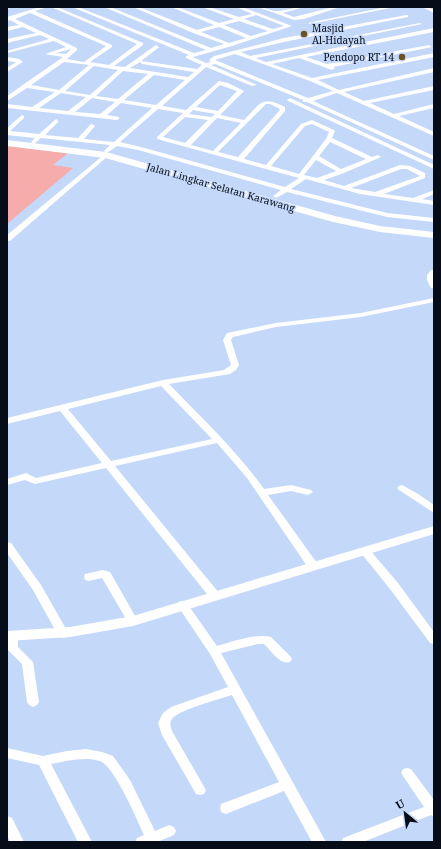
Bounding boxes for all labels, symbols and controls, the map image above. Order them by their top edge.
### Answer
place label: Masjid Al-Hidayah [312,21,366,47]
marker: Masjid Al-Hidayah [299,29,309,39]
place label: Pendopo RT 14 [323,50,394,64]
marker: Pendopo RT 14 [397,52,407,62]
street label: Jalan Lingkar Selatan Karawang [144,159,297,215]
north arrow [385,793,425,833]
text: U [393,795,408,812]

